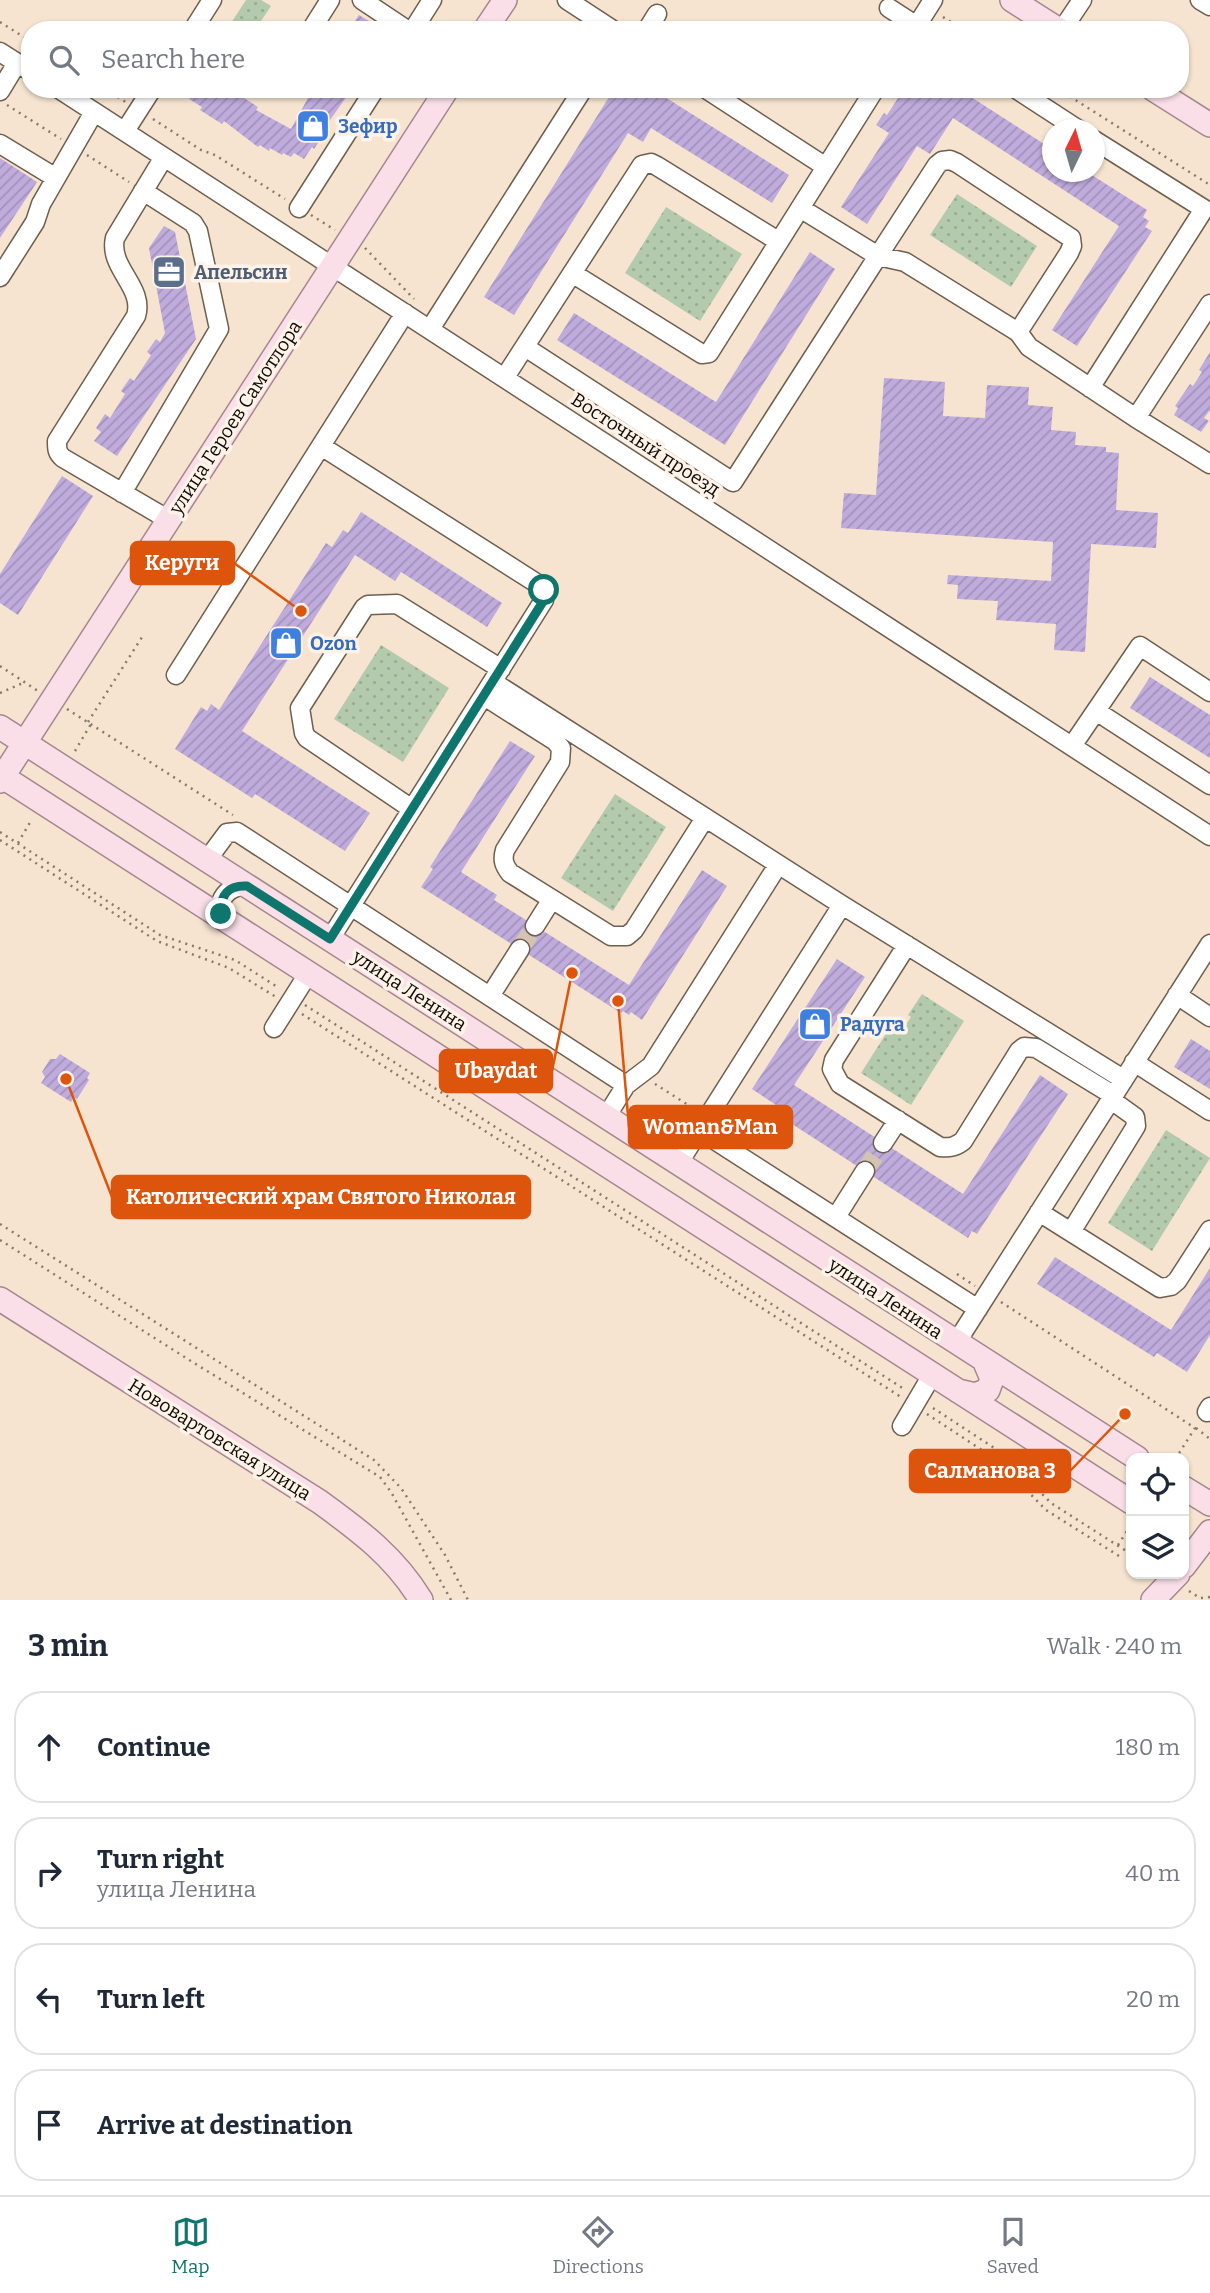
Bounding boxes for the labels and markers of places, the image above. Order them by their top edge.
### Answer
shop icon: Зефир [294,107,332,145]
place label: Зефир [338,115,397,138]
office icon: Апельсин [150,253,188,291]
place label: Апельсин [194,261,288,284]
callout: Керуги [131,542,234,584]
shop icon: Ozon [267,624,305,662]
place label: Ozon [310,632,357,655]
shop icon: Радуга [796,1005,834,1043]
place label: Радуга [840,1013,905,1036]
callout: Ubaydat [440,1050,552,1092]
callout: Woman&Man [629,1106,792,1148]
callout: Католический храм Святого Николая [112,1176,530,1218]
callout: Салманова 3 [910,1450,1070,1492]

